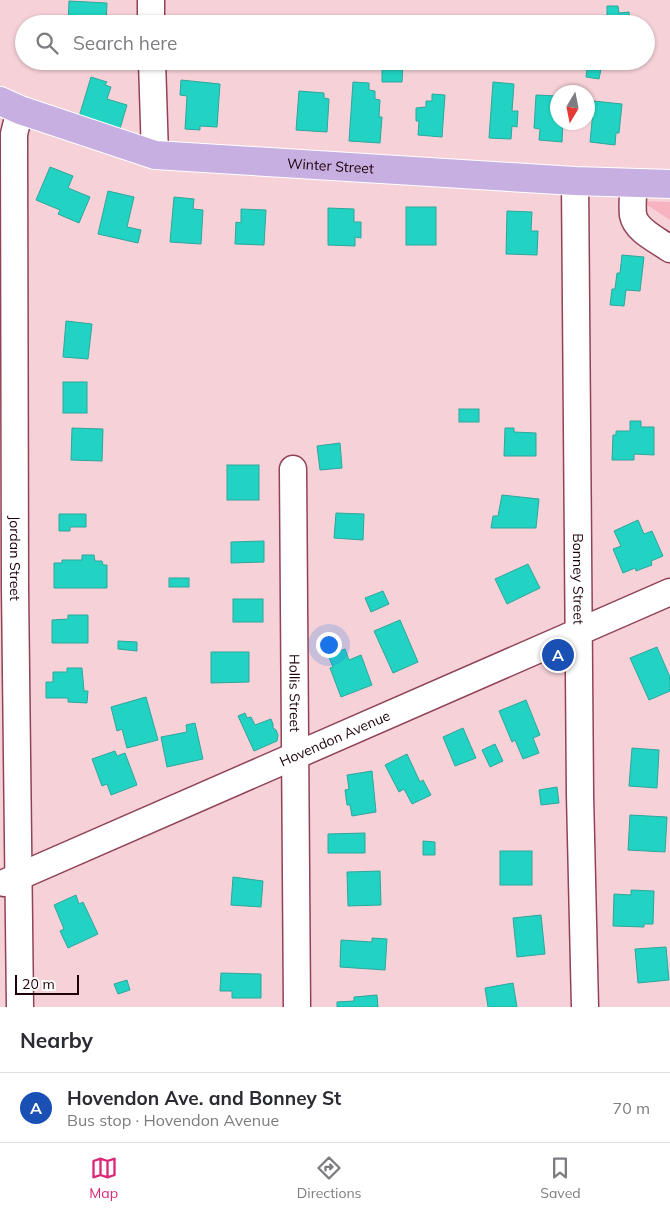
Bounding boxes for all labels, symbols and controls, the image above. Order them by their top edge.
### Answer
search box [15,15,655,70]
icon: search [33,29,61,57]
text: Search here [73,31,177,55]
north arrow [550,85,595,130]
street label: Winter Street [286,154,375,178]
street label: Jordan Street [6,516,24,601]
street label: Bonney Street [569,533,588,625]
your location [316,632,342,658]
pin: A [542,636,574,674]
street label: Hollis Street [285,654,304,732]
street label: Hovendon Avenue [277,706,393,771]
scale bar [15,972,79,995]
text: 20 m [22,975,55,993]
text: Nearby [20,1027,93,1053]
text: Hovendon Ave. and Bonney St [67,1086,341,1110]
text: A [30,1098,42,1118]
text: 70 m [613,1098,650,1118]
text: Bus stop · Hovendon Avenue [67,1110,279,1130]
tab: Map [89,1154,118,1202]
tab: Directions [297,1154,362,1202]
tab: Saved [540,1154,581,1202]

